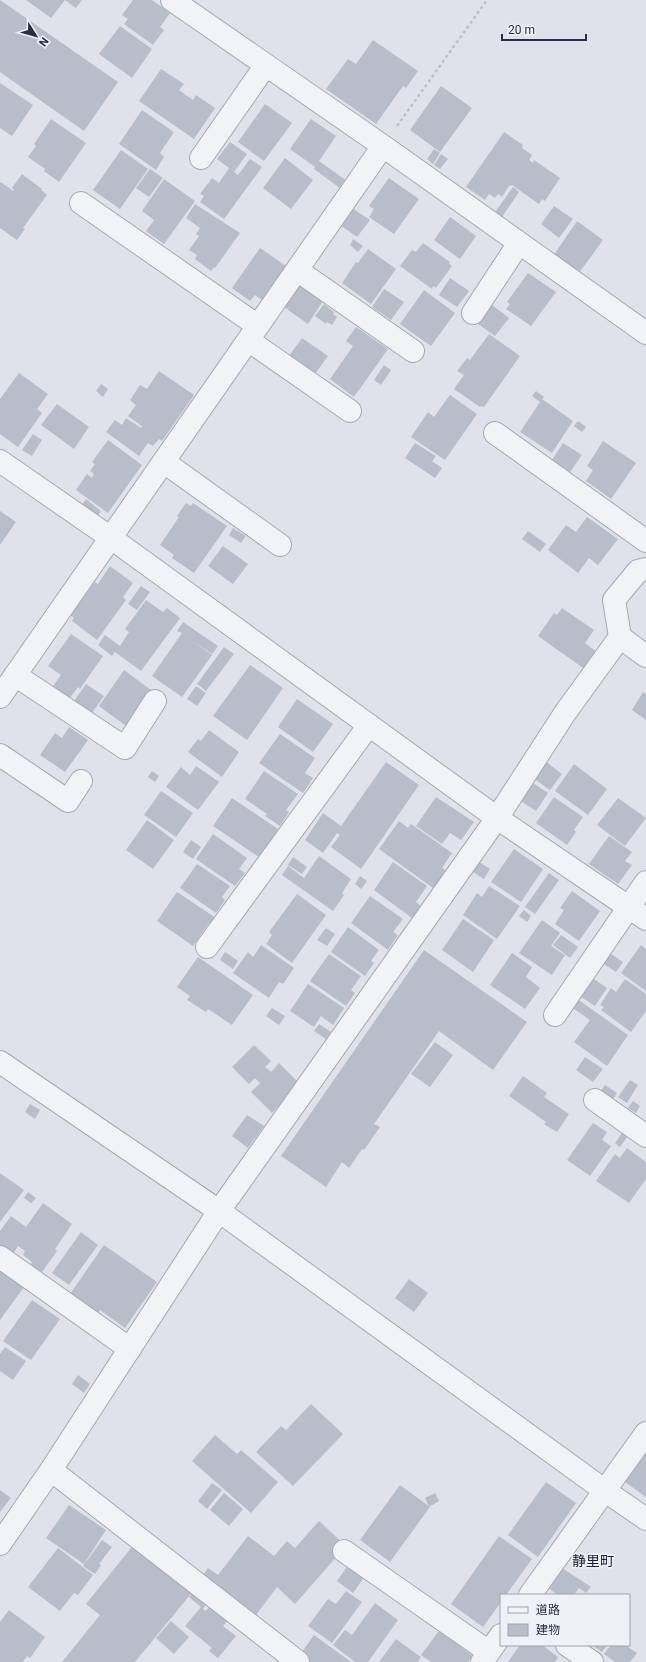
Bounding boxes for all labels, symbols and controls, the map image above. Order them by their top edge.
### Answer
north arrow [16,16,56,56]
scale bar [502,16,586,42]
text: 20 m [508,23,535,37]
text: N [36,35,51,49]
district label: 静里町 [572,1553,614,1569]
legend [500,1594,630,1646]
text: 道路 [536,1603,560,1617]
text: 建物 [536,1623,560,1637]

